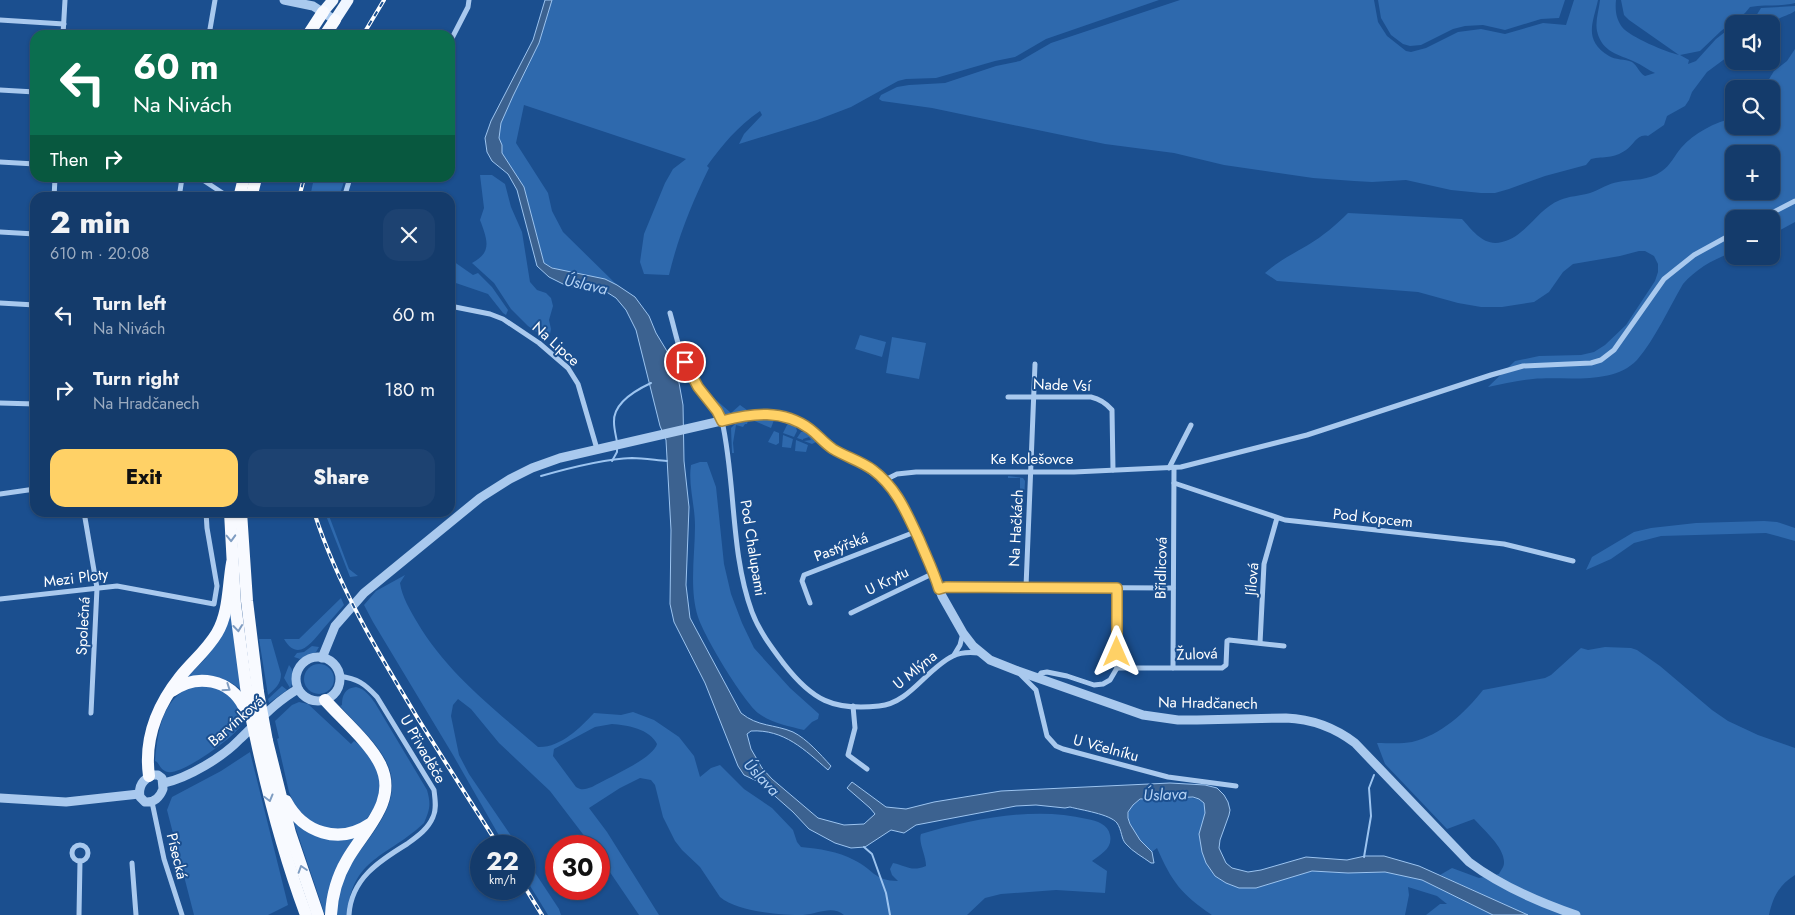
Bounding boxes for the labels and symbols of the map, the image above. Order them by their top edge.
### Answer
water label: Úslava [562,268,610,301]
street label: Na Lipce [527,317,585,372]
pin [664,341,706,383]
street label: Nade Vsí [1033,373,1092,397]
street label: Ke Kolešovce [991,448,1074,470]
street label: Na Hačkách [1003,489,1029,567]
street label: Pod Chalupami [735,498,771,598]
street label: Pod Kopcem [1332,503,1414,533]
street label: Pastýřská [811,527,871,567]
one-way arrow [226,534,237,542]
street label: Břidlicová [1149,537,1173,599]
street label: U Krytu [861,561,913,601]
street label: Jílová [1239,562,1264,598]
street label: Mezi Ploty [42,563,110,593]
street label: Společná [70,596,96,656]
one-way arrow [232,625,243,633]
position arrow [1090,625,1142,677]
street label: Žulová [1176,642,1218,666]
street label: U Mlýna [888,645,942,695]
one-way arrow [221,682,231,691]
street label: Barvínková [203,690,269,752]
street label: Na Hradčanech [1158,691,1258,715]
street label: U Přivaděče [395,711,452,788]
street label: U Včelníku [1071,729,1141,767]
water label: Úslava [738,754,785,801]
water label: Úslava [1143,782,1188,807]
one-way arrow [263,794,274,803]
street label: Písecká [161,831,193,881]
speed limit sign: 30 [545,835,610,900]
one-way arrow [297,865,307,874]

